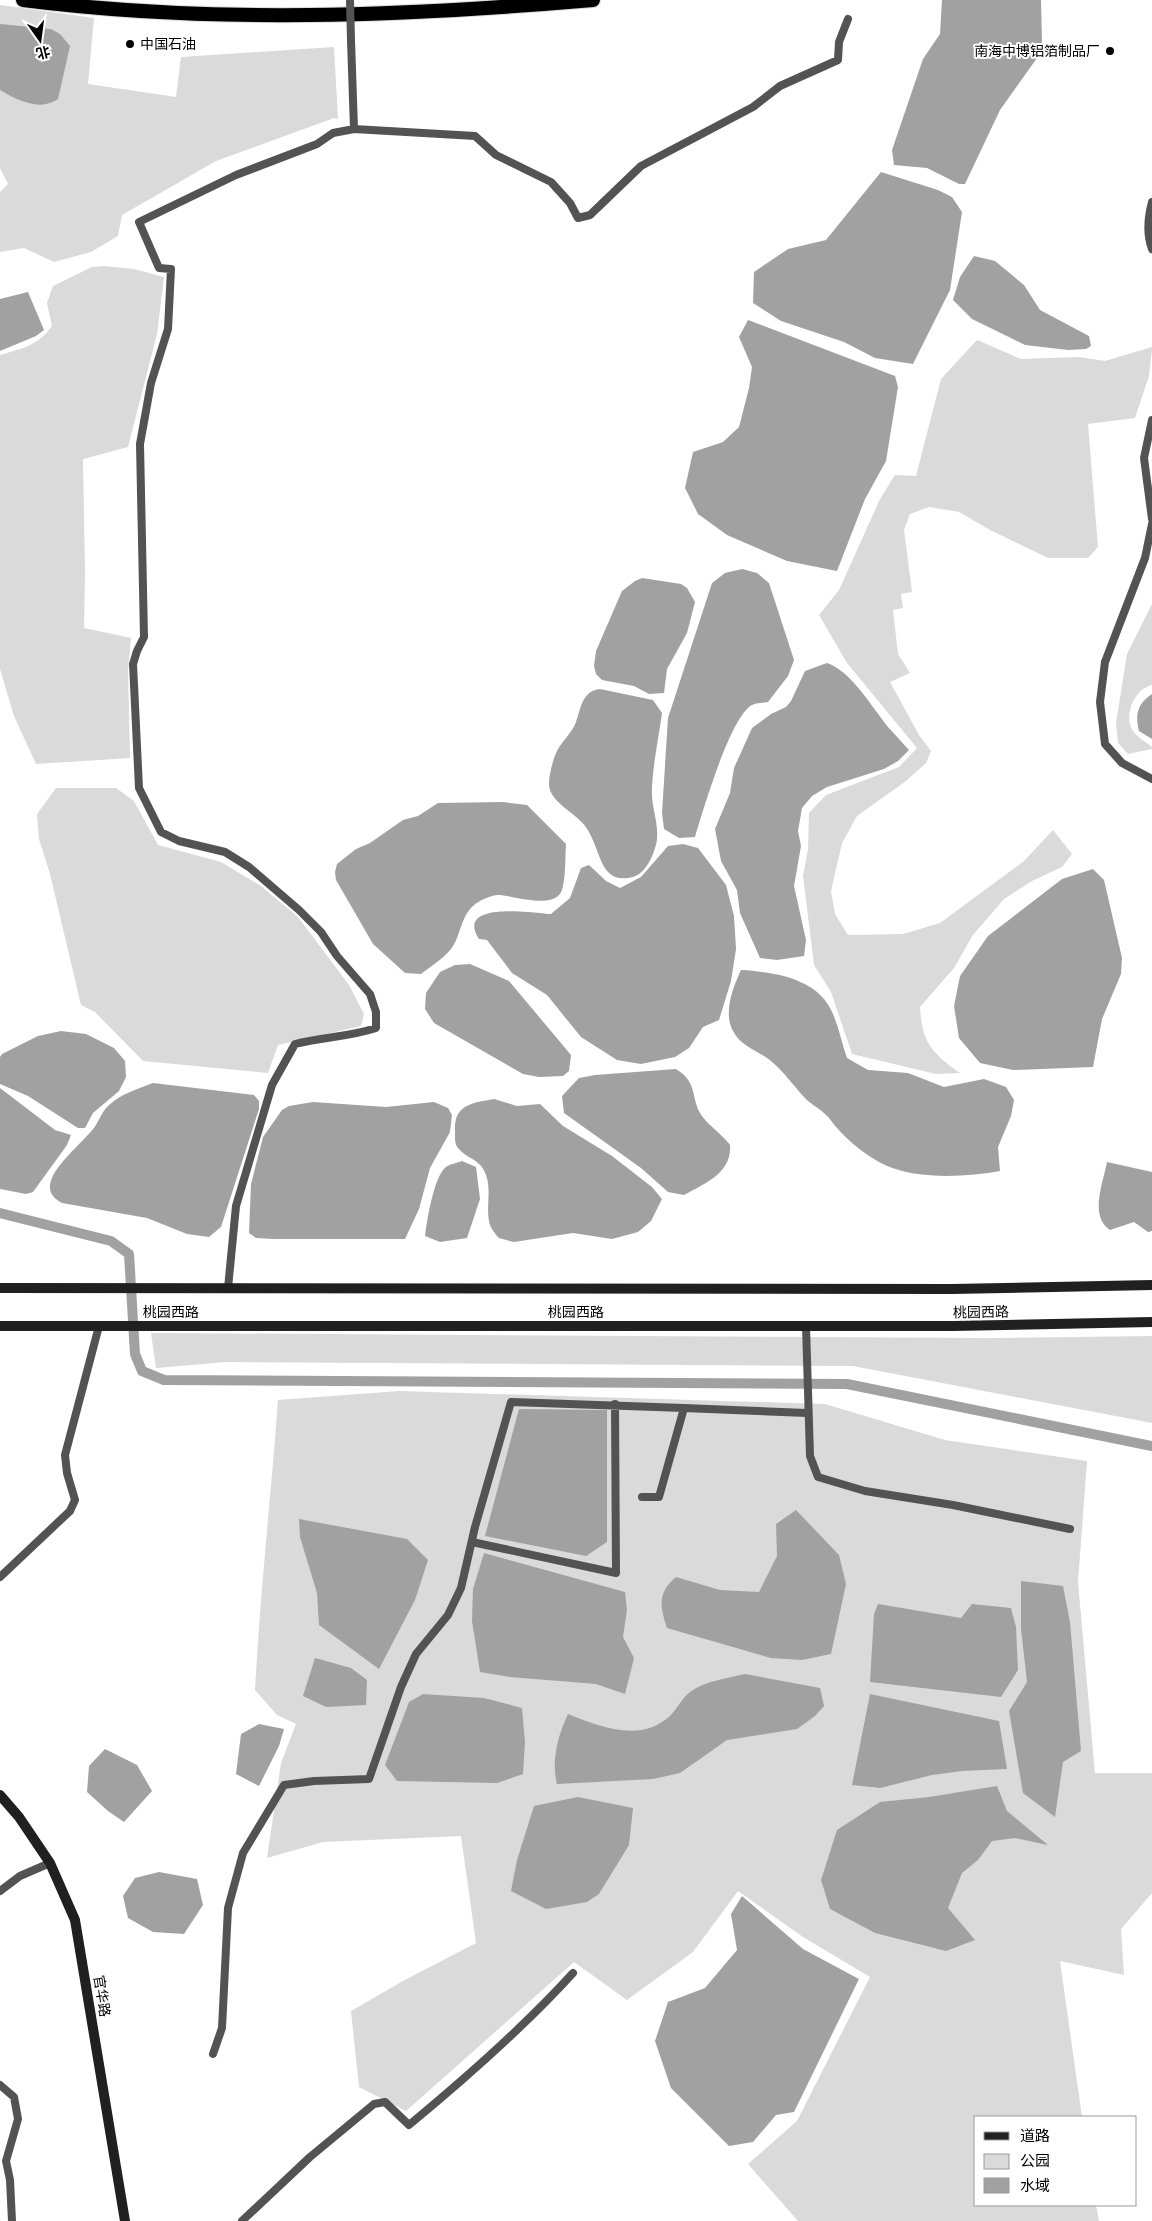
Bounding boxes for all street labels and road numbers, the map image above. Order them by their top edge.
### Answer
street label: 桃园西路 [143,1304,199,1320]
street label: 桃园西路 [548,1304,604,1320]
street label: 桃园西路 [953,1304,1009,1320]
street label: 官华路 [91,1974,113,2018]

